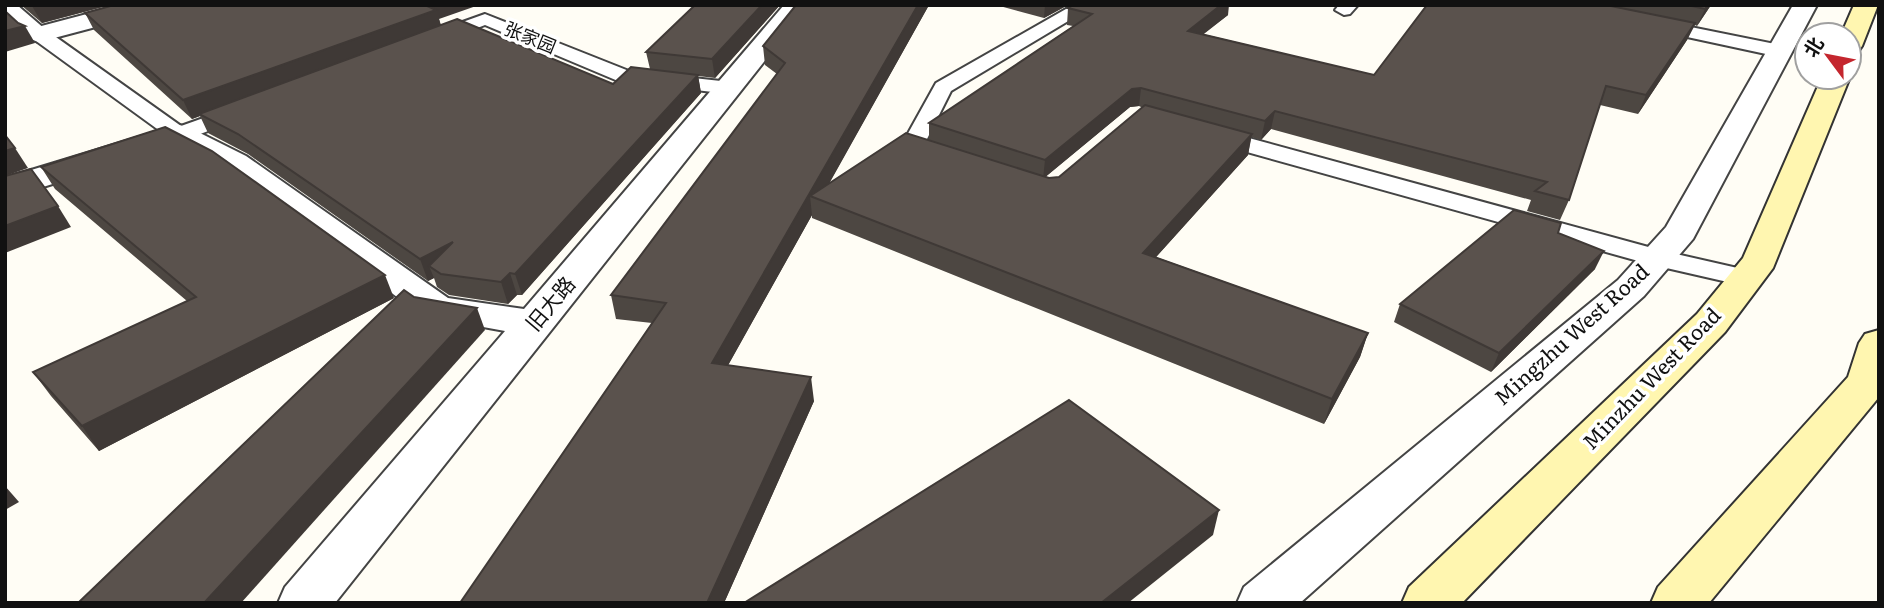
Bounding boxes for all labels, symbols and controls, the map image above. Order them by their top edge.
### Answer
street label: 张家园 [500,14,561,59]
north arrow [1793,21,1863,91]
text: 北 [1796,31,1830,62]
street label: Mingzhu West Road [1486,255,1655,411]
street label: 旧大路 [517,268,581,336]
street label: Minzhu West Road [1574,299,1727,455]

